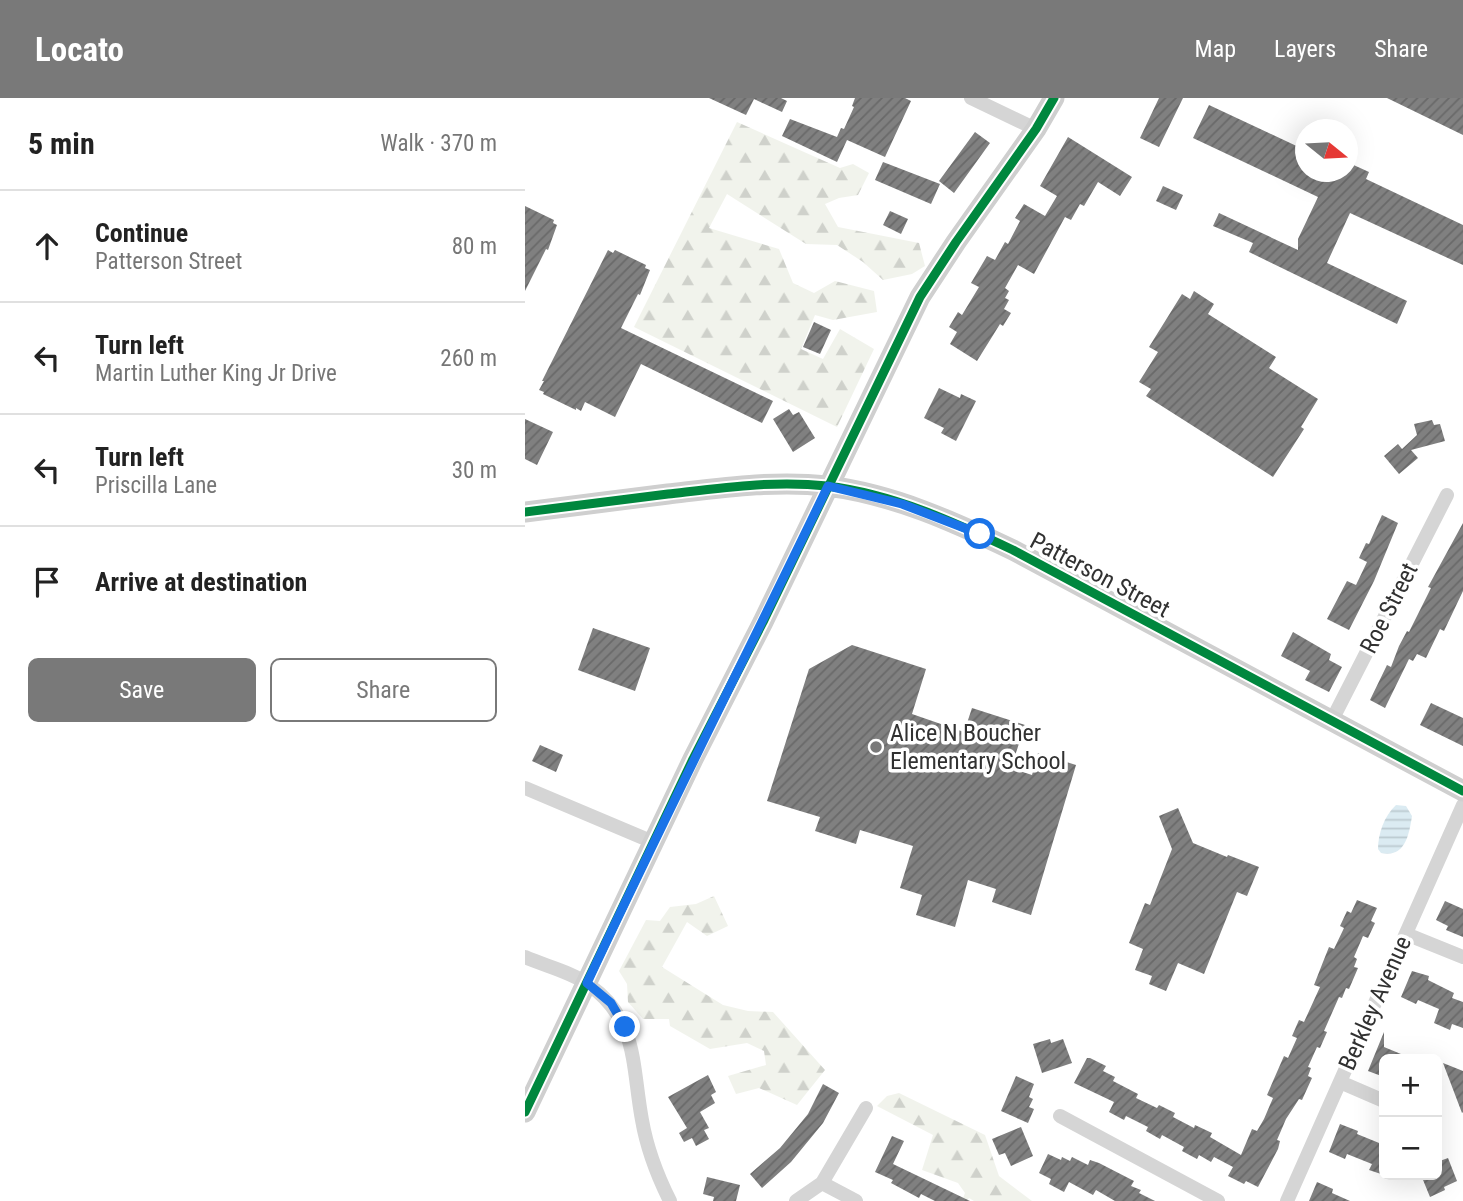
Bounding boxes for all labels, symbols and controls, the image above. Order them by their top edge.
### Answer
text: Locato [35,30,124,69]
text: Map [1195,35,1236,63]
text: Layers [1274,35,1336,63]
text: Share [1374,35,1428,63]
north arrow [1295,119,1358,182]
text: 5 min [28,126,95,161]
text: Walk · 370 m [380,130,497,157]
text: Continue [95,218,188,248]
icon: ahead [28,227,66,265]
text: 80 m [452,233,497,260]
text: Patterson Street [95,248,242,275]
text: Turn left [95,330,184,360]
icon: left [28,339,66,377]
text: 260 m [440,345,497,372]
text: Martin Luther King Jr Drive [95,360,337,387]
text: Turn left [95,442,184,472]
icon: left [28,451,66,489]
text: 30 m [452,457,497,484]
text: Priscilla Lane [95,472,217,499]
route start [964,518,995,549]
street label: Patterson Street [1026,527,1174,623]
street label: Roe Street [1354,558,1424,658]
icon: arrive [28,563,66,601]
text: Arrive at destination [95,567,307,597]
button: Save [28,658,256,722]
button: Share [270,658,497,722]
place label: Alice N Boucher Elementary School [890,719,1066,775]
marker: Alice N Boucher Elementary School [868,739,884,755]
street label: Berkley Avenue [1333,932,1417,1074]
route end [609,1011,640,1042]
map controls [1379,1054,1442,1180]
button: + [1379,1054,1442,1117]
button: − [1379,1117,1442,1180]

